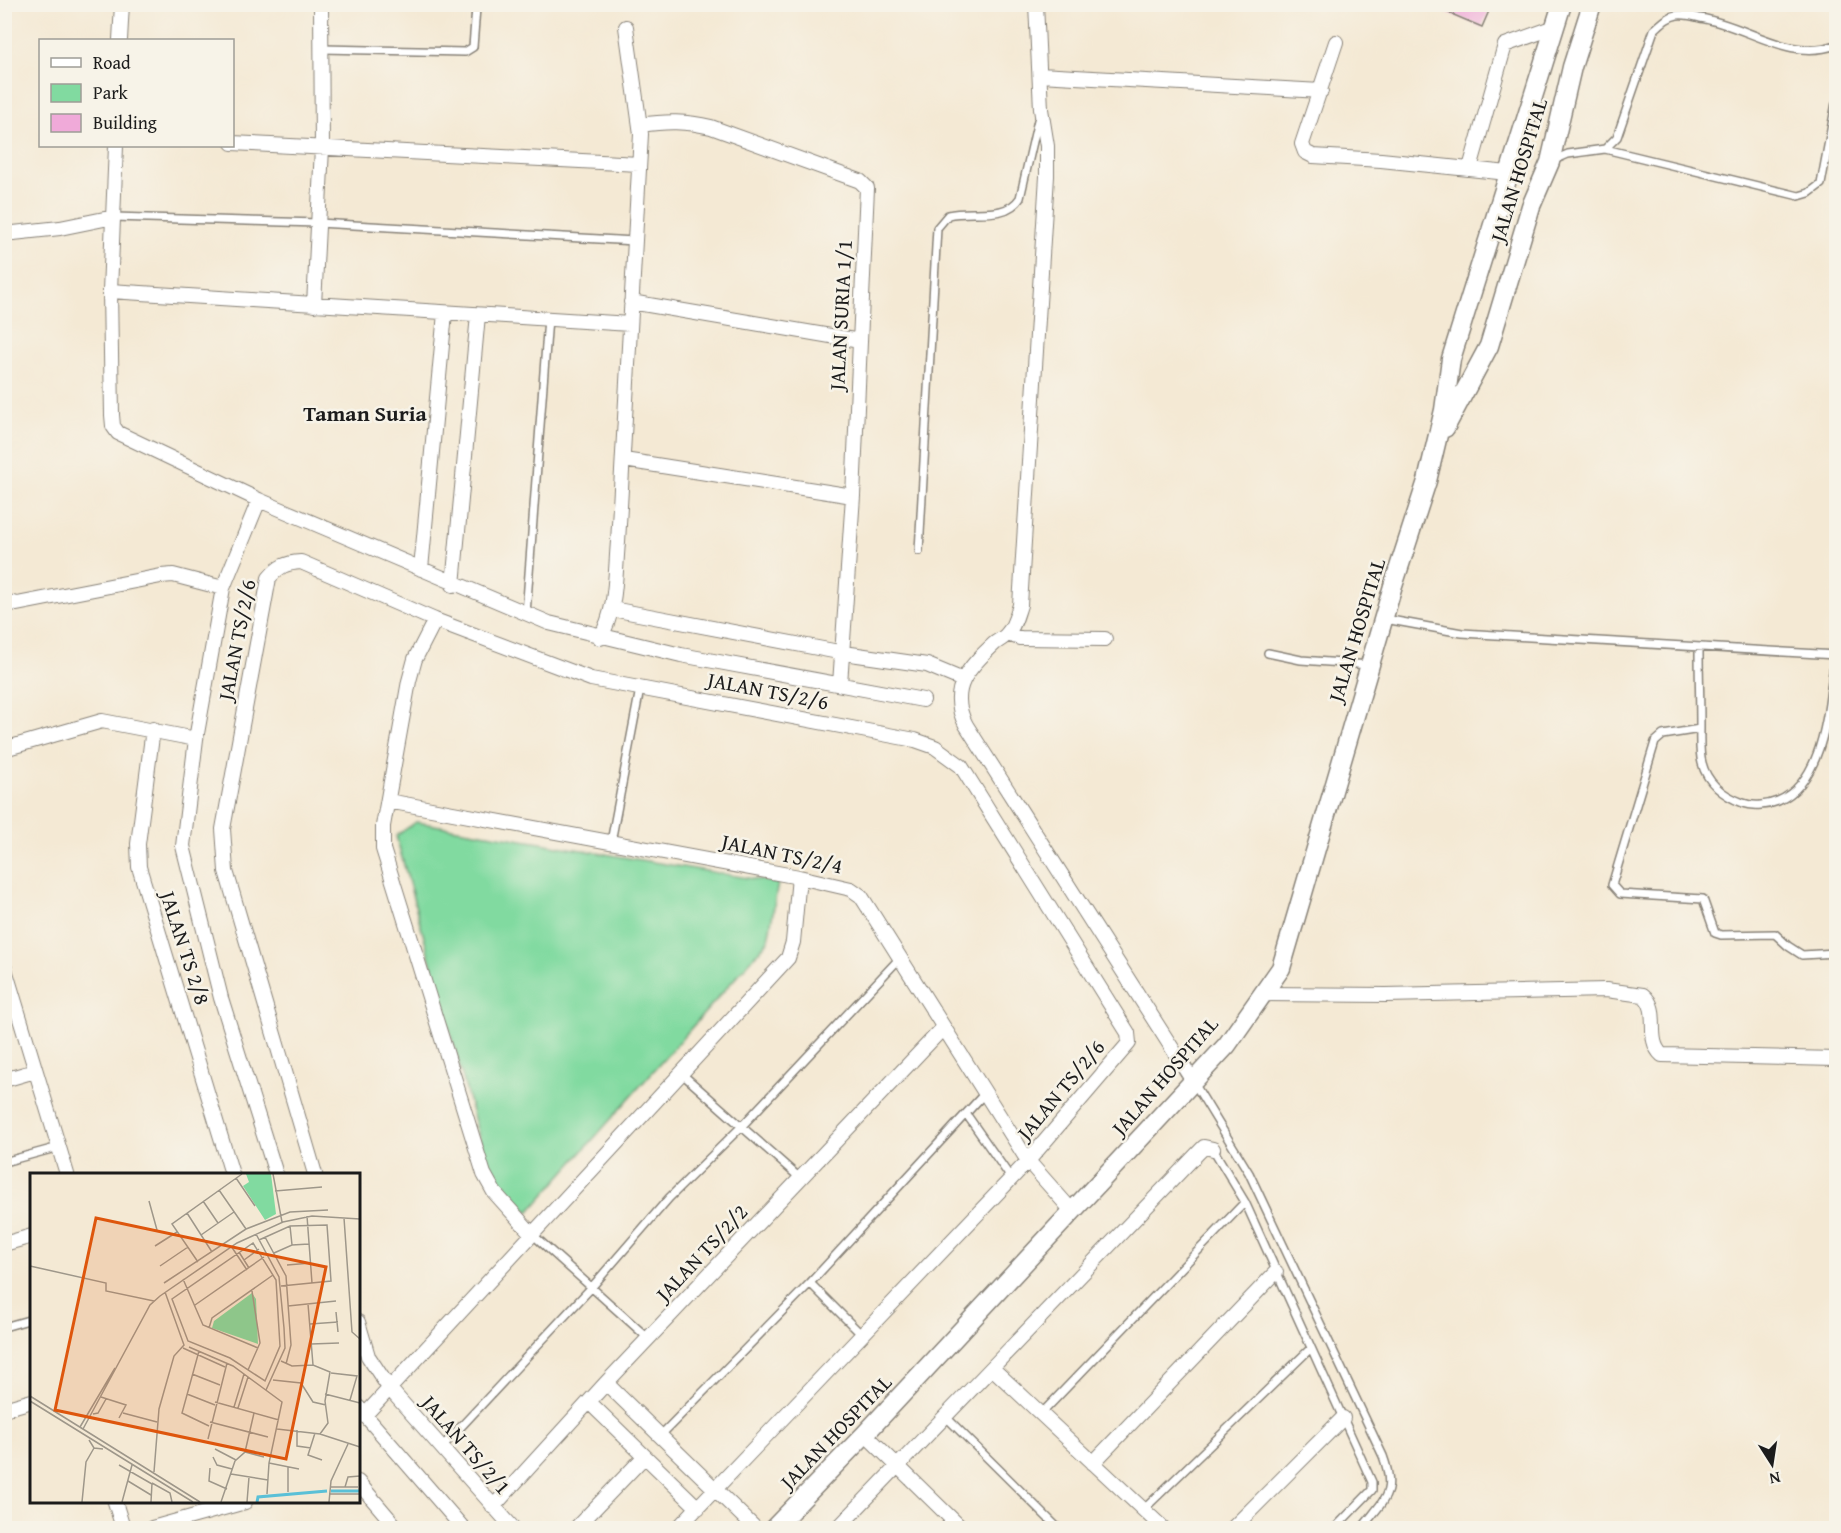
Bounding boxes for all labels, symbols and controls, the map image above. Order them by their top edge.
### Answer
legend [39,39,234,147]
text: Road [93,49,131,76]
text: Park [93,79,129,106]
street label: JALAN HOSPITAL [1481,94,1555,248]
text: Building [93,109,157,136]
street label: JALAN SURIA 1/1 [821,239,860,394]
district label: Taman Suria [303,397,428,429]
street label: JALAN HOSPITAL [1319,554,1393,708]
street label: JALAN TS/2/6 [209,577,263,706]
street label: JALAN TS/2/6 [702,663,831,717]
street label: JALAN TS/2/4 [716,825,845,881]
street label: JALAN TS 2/8 [152,884,218,1008]
street label: JALAN HOSPITAL [1102,1009,1225,1144]
street label: JALAN TS/2/6 [1007,1033,1112,1149]
inset map [30,1173,360,1503]
street label: JALAN TS/2/2 [646,1197,755,1310]
street label: JALAN HOSPITAL [771,1367,898,1498]
street label: JALAN TS/2/1 [412,1386,518,1501]
north arrow [1742,1434,1802,1494]
text: N [1767,1466,1783,1492]

